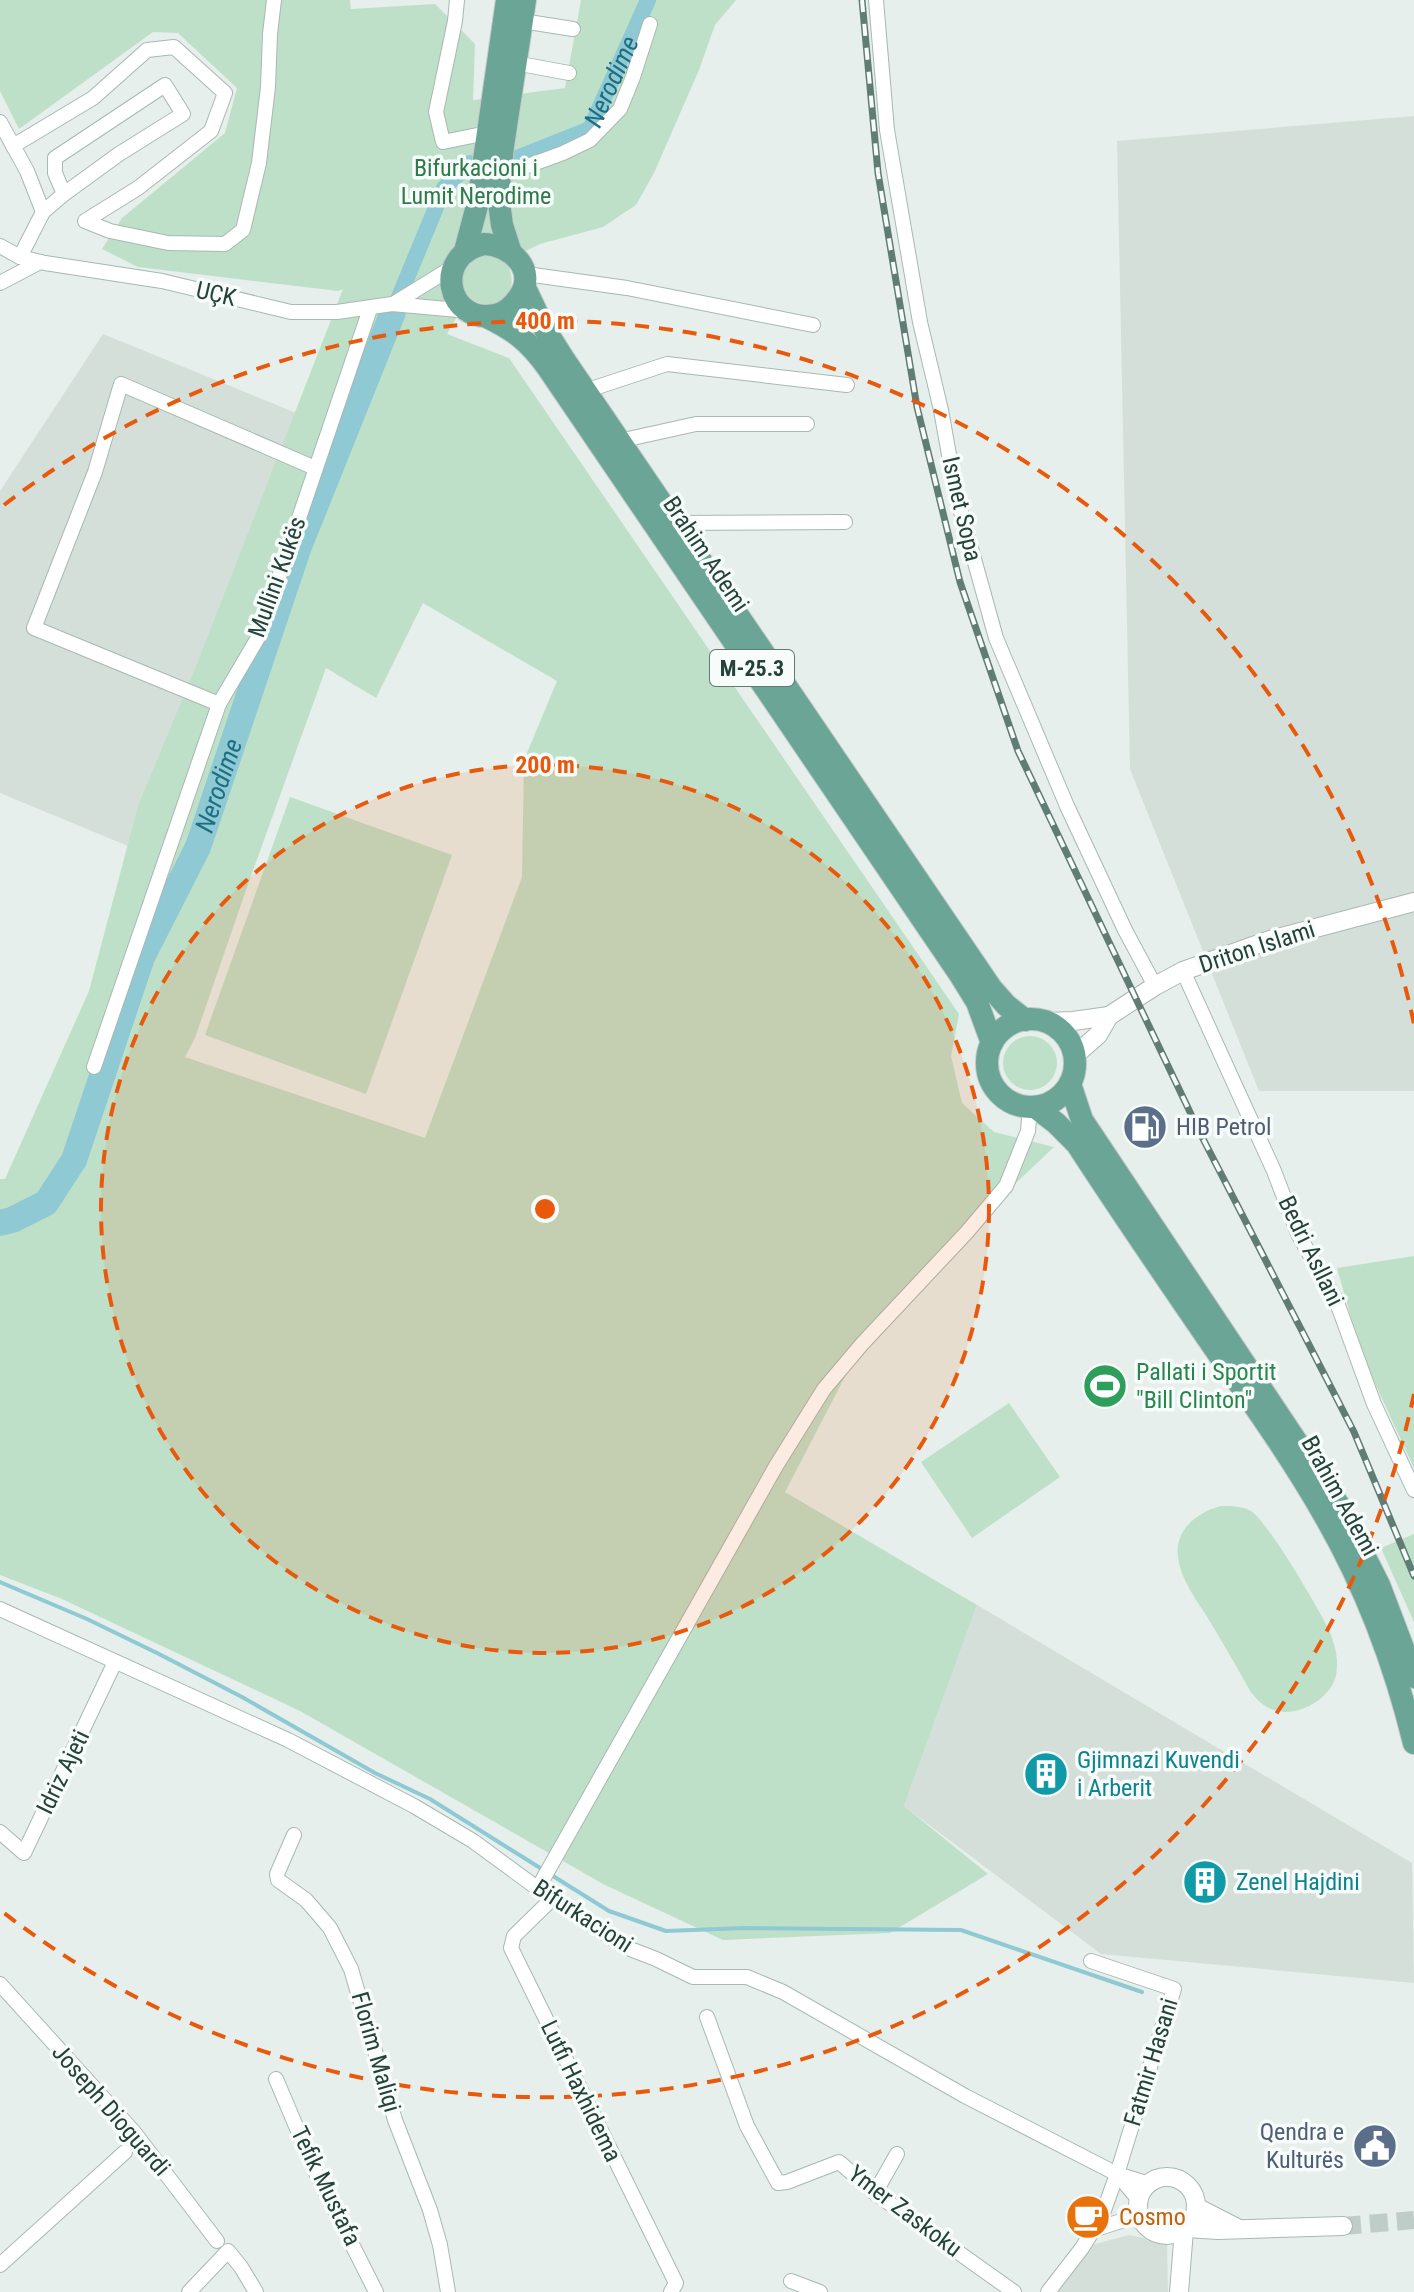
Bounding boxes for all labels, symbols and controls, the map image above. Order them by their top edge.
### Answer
water label: Nerodime [578,31,645,132]
park label: Bifurkacioni i Lumit Nerodime [401,154,551,210]
street label: UÇK [193,276,239,312]
text: 400 m [515,307,575,335]
street label: Ismet Sopa [936,454,988,564]
street label: Brahim Ademi [657,491,755,617]
street label: Mullini Kukës [242,513,312,641]
road number: M-25.3 [710,650,794,686]
water label: Nerodime [189,735,248,836]
text: 200 m [515,751,575,779]
street label: Driton Islami [1196,915,1318,979]
fuel station icon: HIB Petrol [1121,1103,1169,1151]
place label: HIB Petrol [1176,1113,1272,1141]
street label: Bedri Asllani [1272,1191,1350,1311]
centre of rings [531,1195,559,1223]
place label: Pallati i Sportit "Bill Clinton" [1136,1358,1276,1414]
sports icon: Pallati i Sportit "Bill Clinton" [1081,1362,1129,1410]
street label: Brahim Ademi [1296,1431,1384,1561]
street label: Idriz Ajeti [31,1725,95,1819]
place label: Gjimnazi Kuvendi i Arberit [1077,1746,1240,1802]
building icon: Gjimnazi Kuvendi i Arberit [1022,1750,1070,1798]
building icon: Zenel Hajdini [1181,1858,1229,1906]
place label: Zenel Hajdini [1236,1868,1360,1896]
street label: Bifurkacioni [528,1873,638,1959]
street label: Florim Maliqi [346,1989,406,2115]
street label: Fatmir Hasani [1118,1995,1184,2129]
street label: Lutfi Haxhidema [535,2016,627,2166]
street label: Joseph Dioguardi [46,2038,176,2182]
place label: Qendra e Kulturës [1260,2118,1344,2174]
street label: Tefik Mustafa [285,2122,367,2250]
public building icon: Qendra e Kulturës [1351,2122,1399,2170]
street label: Ymer Zaskoku [843,2159,967,2263]
cafe icon: Cosmo [1064,2193,1112,2241]
place label: Cosmo [1119,2203,1186,2231]

